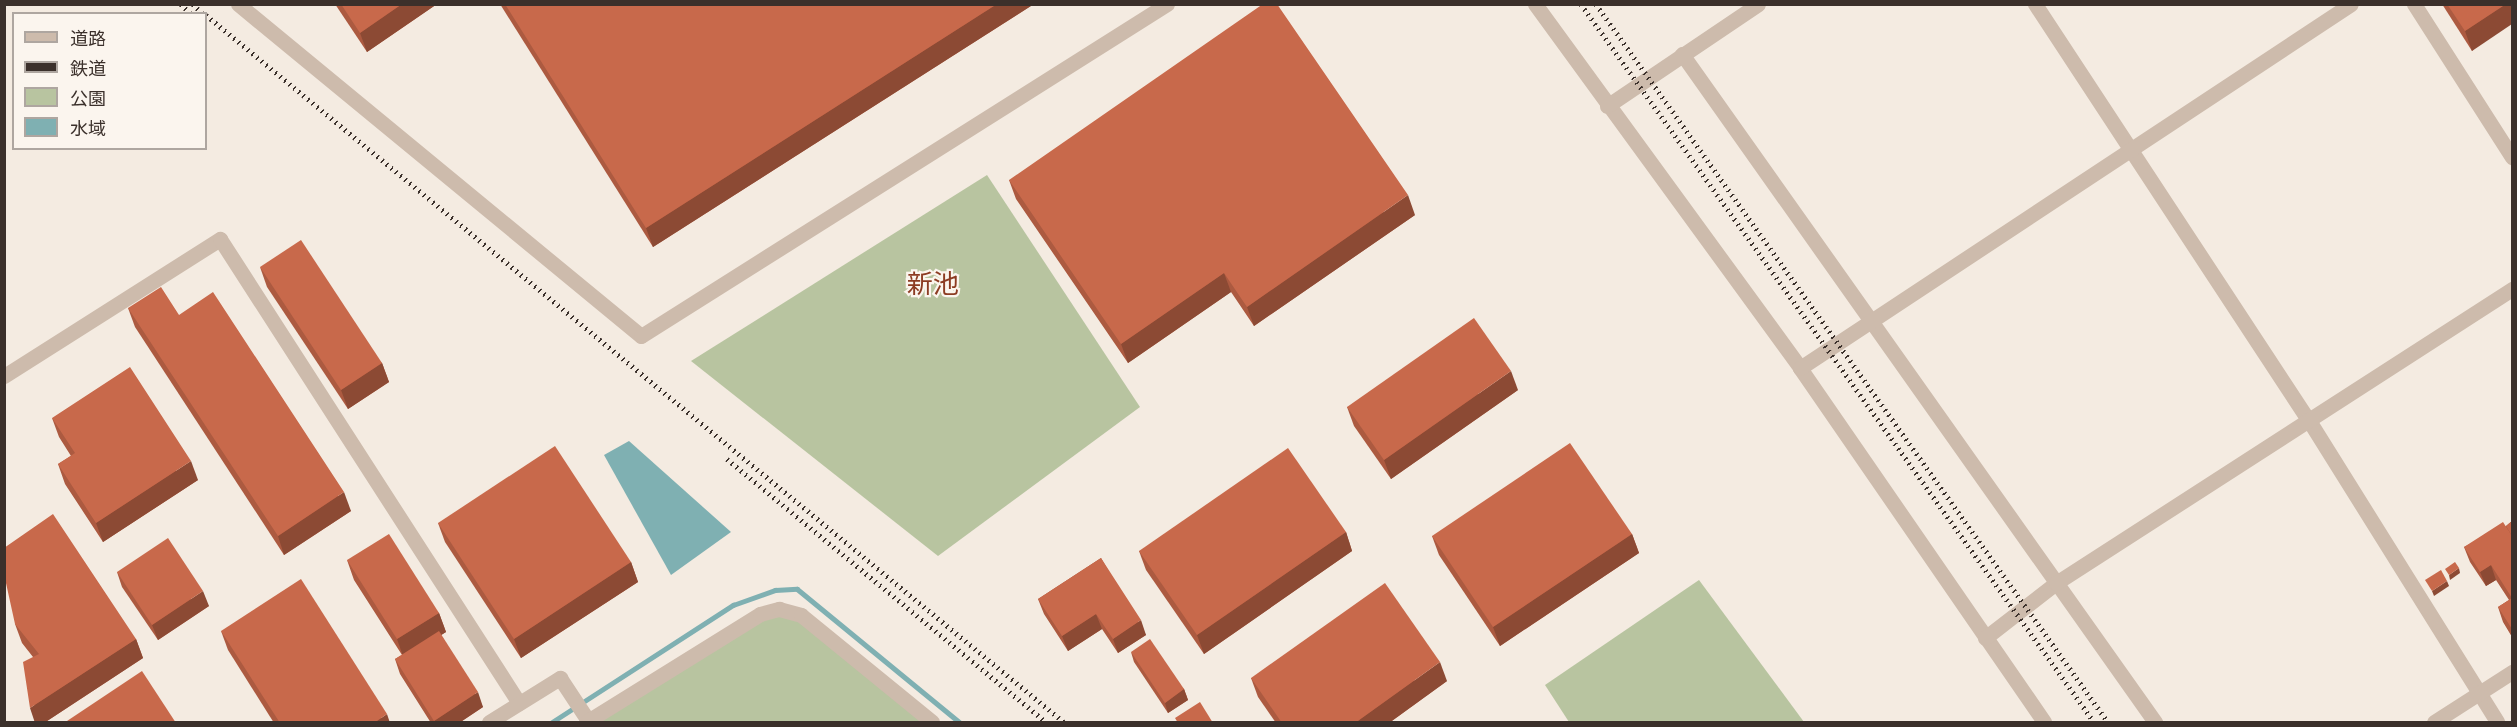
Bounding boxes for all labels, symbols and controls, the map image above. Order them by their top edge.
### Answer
legend [12,12,207,150]
text: 道路 [70,27,106,50]
text: 鉄道 [70,57,106,80]
text: 公園 [70,87,106,110]
text: 水域 [70,117,106,140]
district label: 新池 [907,268,959,300]

